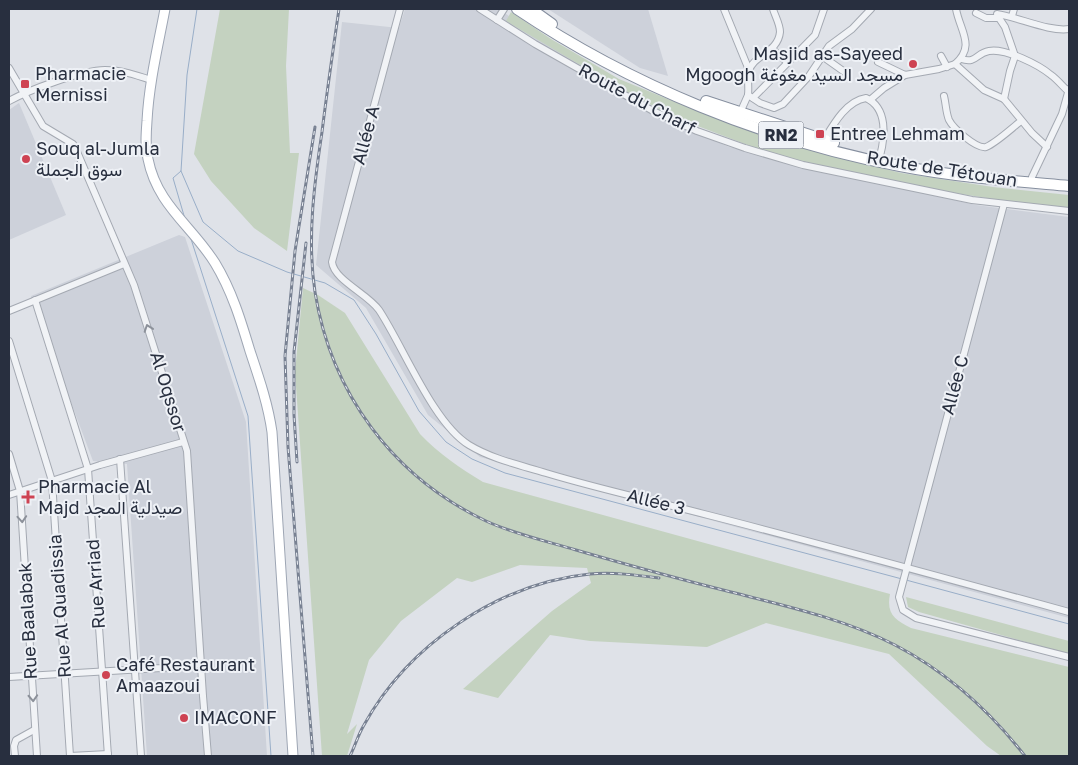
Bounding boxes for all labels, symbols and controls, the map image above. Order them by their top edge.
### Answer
place label: Masjid as-Sayeed Mgoogh مسجد السيد مغوغة [685,42,903,86]
street label: Route du Charf [575,58,700,138]
marker: Masjid as-Sayeed Mgoogh مسجد السيد مغوغة [907,58,919,70]
place label: Pharmacie Mernissi [35,62,126,105]
marker: Pharmacie Mernissi [19,78,31,90]
street label: Allée A [347,103,383,167]
road number: RN2 [758,122,804,148]
place label: Entree Lehmam [830,122,965,144]
marker: Entree Lehmam [814,128,826,140]
place label: Souq al-Jumla سوق الجملة [36,137,160,181]
street label: Route de Tétouan [865,145,1019,191]
marker: Souq al-Jumla سوق الجملة [20,153,32,165]
one-way arrow [144,324,154,333]
street label: Al Oqssor [146,349,192,435]
street label: Allée C [936,353,973,417]
place label: Pharmacie Al Majd صيدلية المجد [38,475,182,518]
street label: Allée 3 [625,483,688,519]
marker: Pharmacie Al Majd صيدلية المجد [22,491,34,503]
one-way arrow [16,515,27,523]
street label: Rue Al Quadissia [43,533,75,679]
street label: Rue Arriad [81,538,109,630]
street label: Rue Baalabak [13,562,41,680]
place label: Café Restaurant Amaazoui [116,653,255,696]
marker: Café Restaurant Amaazoui [100,669,112,681]
one-way arrow [27,695,38,703]
place label: IMACONF [194,706,277,728]
marker: IMACONF [178,712,190,724]

